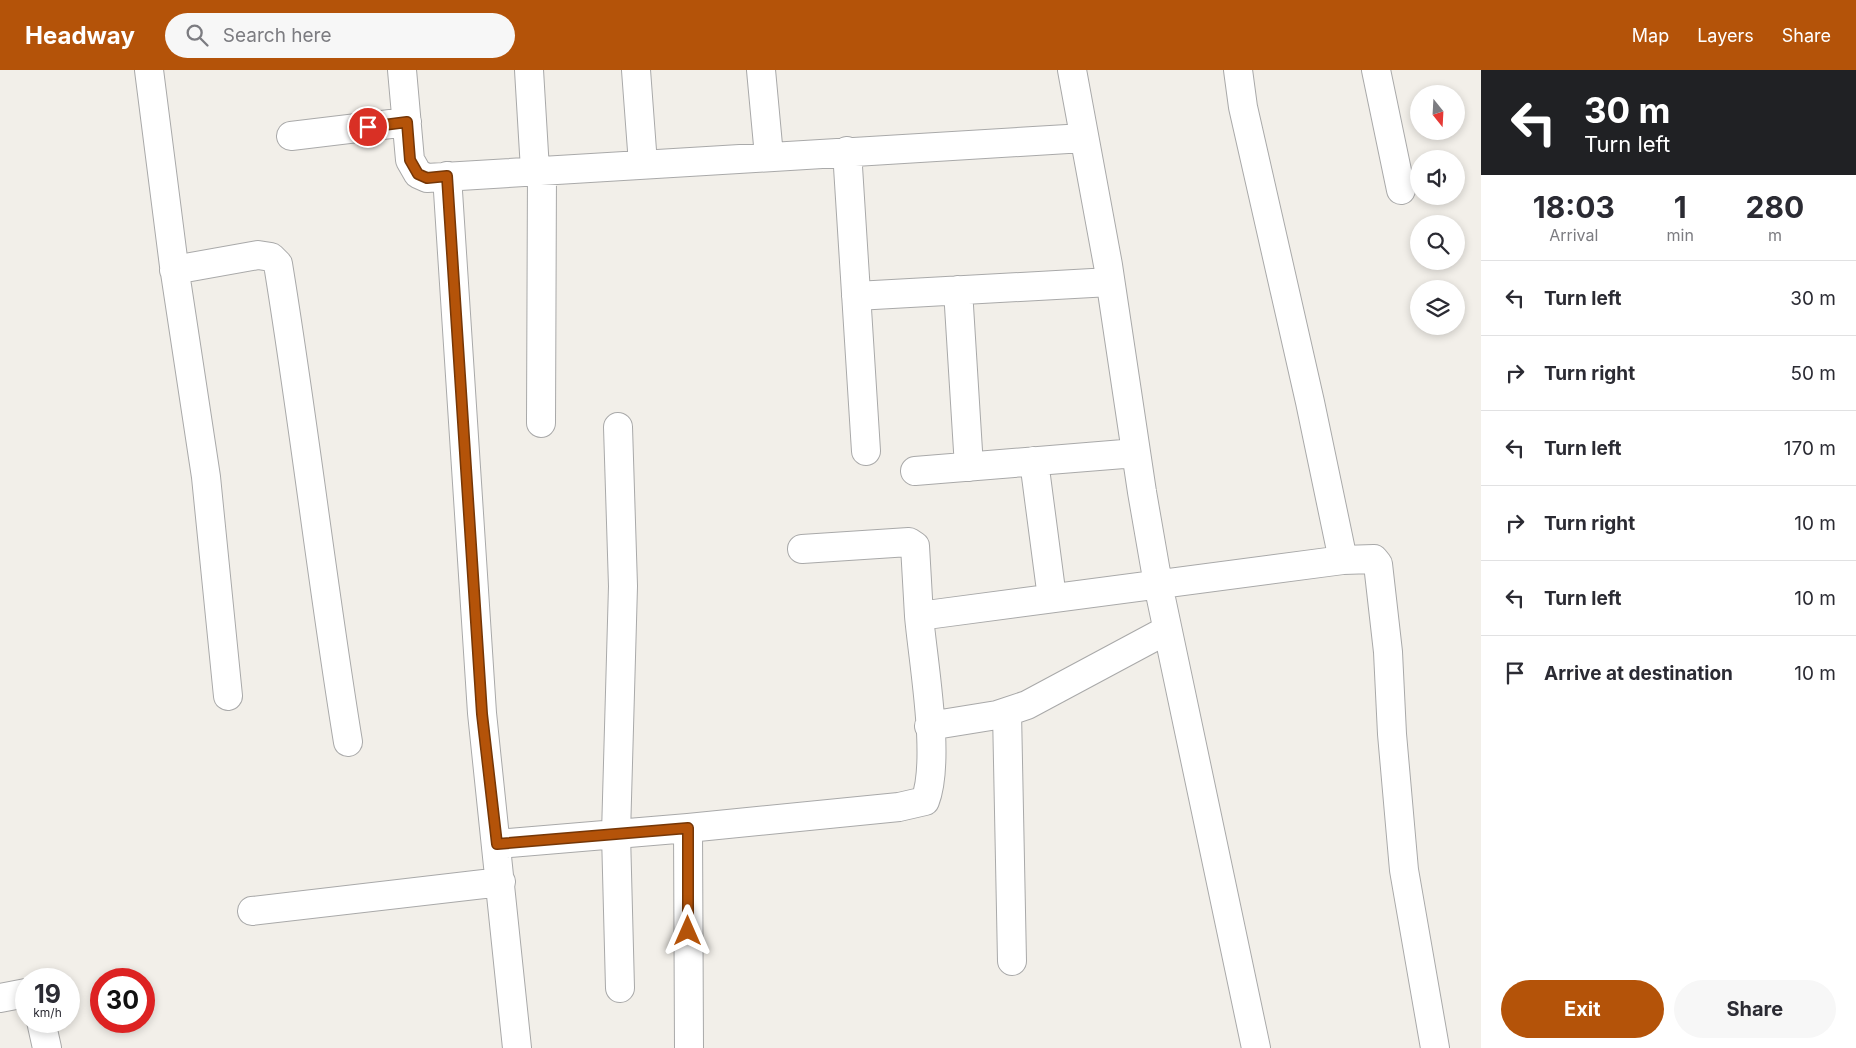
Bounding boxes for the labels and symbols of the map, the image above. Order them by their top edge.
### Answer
north arrow [1410,85,1465,140]
pin [347,106,389,148]
position arrow [661,904,713,956]
speed limit sign: 30 [90,968,155,1033]

